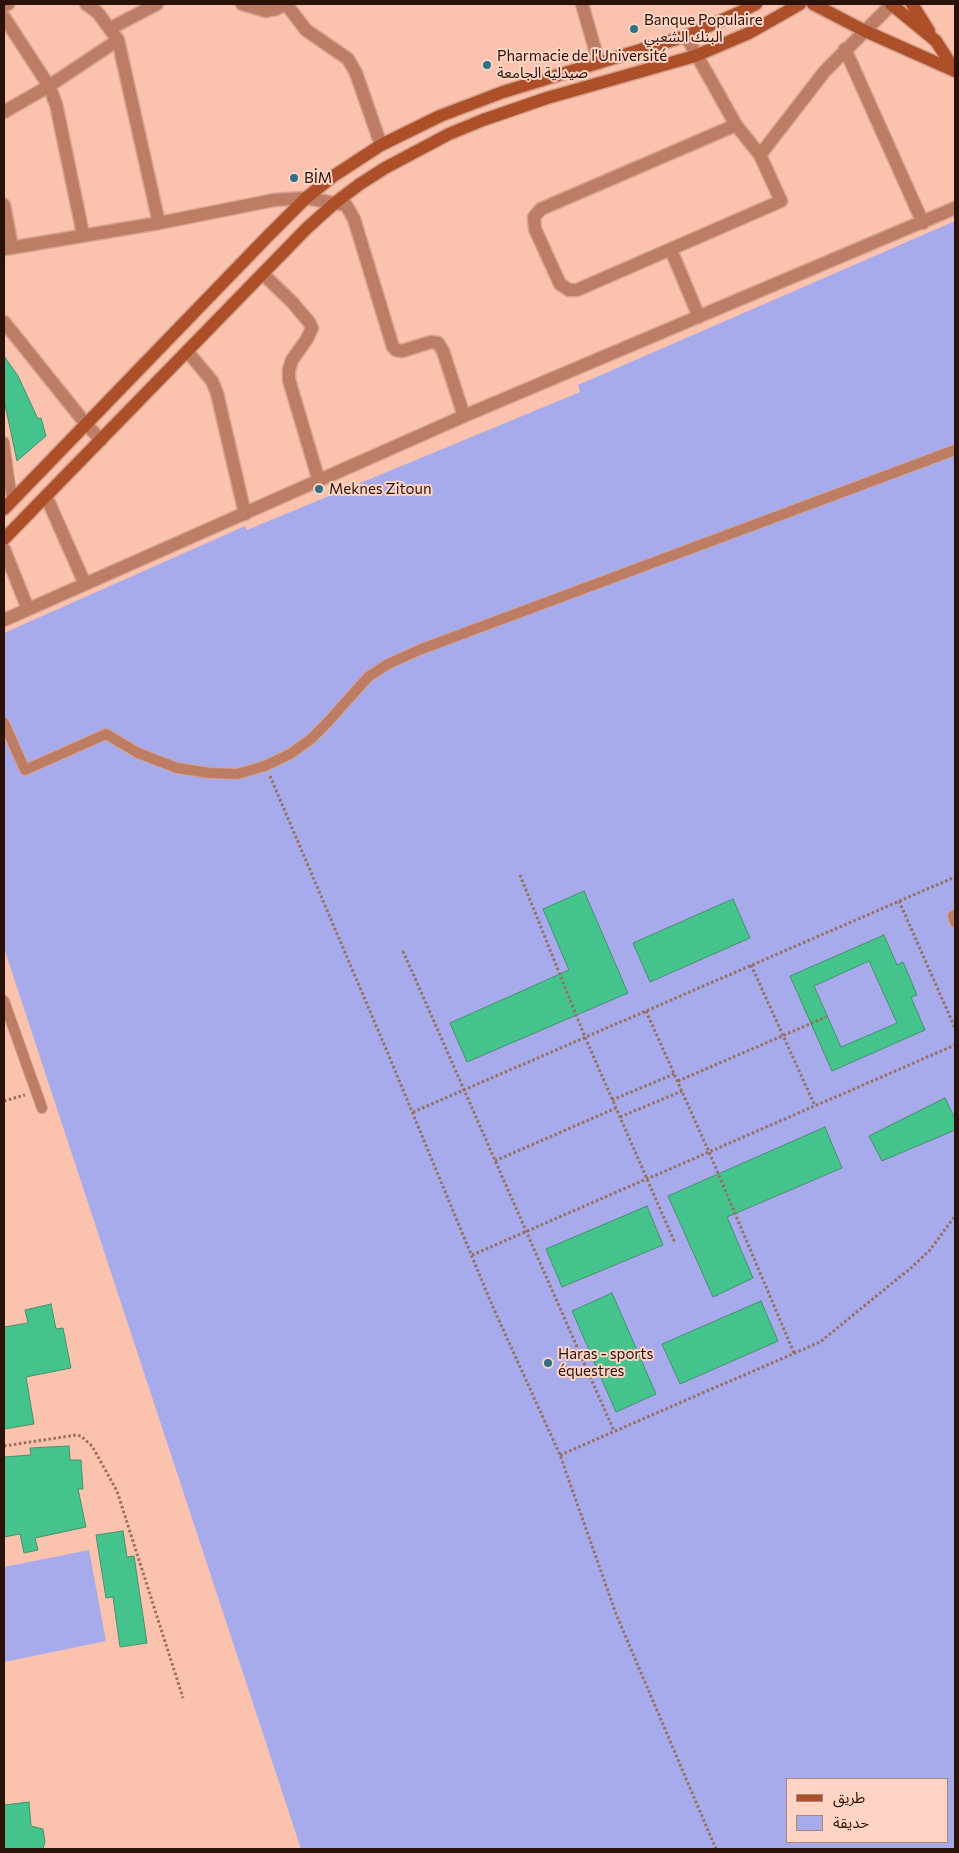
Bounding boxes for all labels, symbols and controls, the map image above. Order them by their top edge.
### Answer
place label: Banque Populaire البنك الشعبي [644,11,763,46]
marker: Banque Populaire البنك الشعبي [628,23,640,35]
place label: Pharmacie de l'Université صيدلية الجامعة [497,47,667,82]
marker: Pharmacie de l'Université صيدلية الجامعة [481,59,493,71]
place label: BİM [304,169,332,187]
marker: BİM [288,172,300,184]
place label: Meknes Zitoun [329,480,431,498]
marker: Meknes Zitoun [313,483,325,495]
place label: Haras - sports équestres [558,1345,653,1380]
marker: Haras - sports équestres [542,1357,554,1369]
legend [786,1778,949,1843]
text: طريق [833,1788,865,1806]
text: حديقة [833,1813,869,1831]

